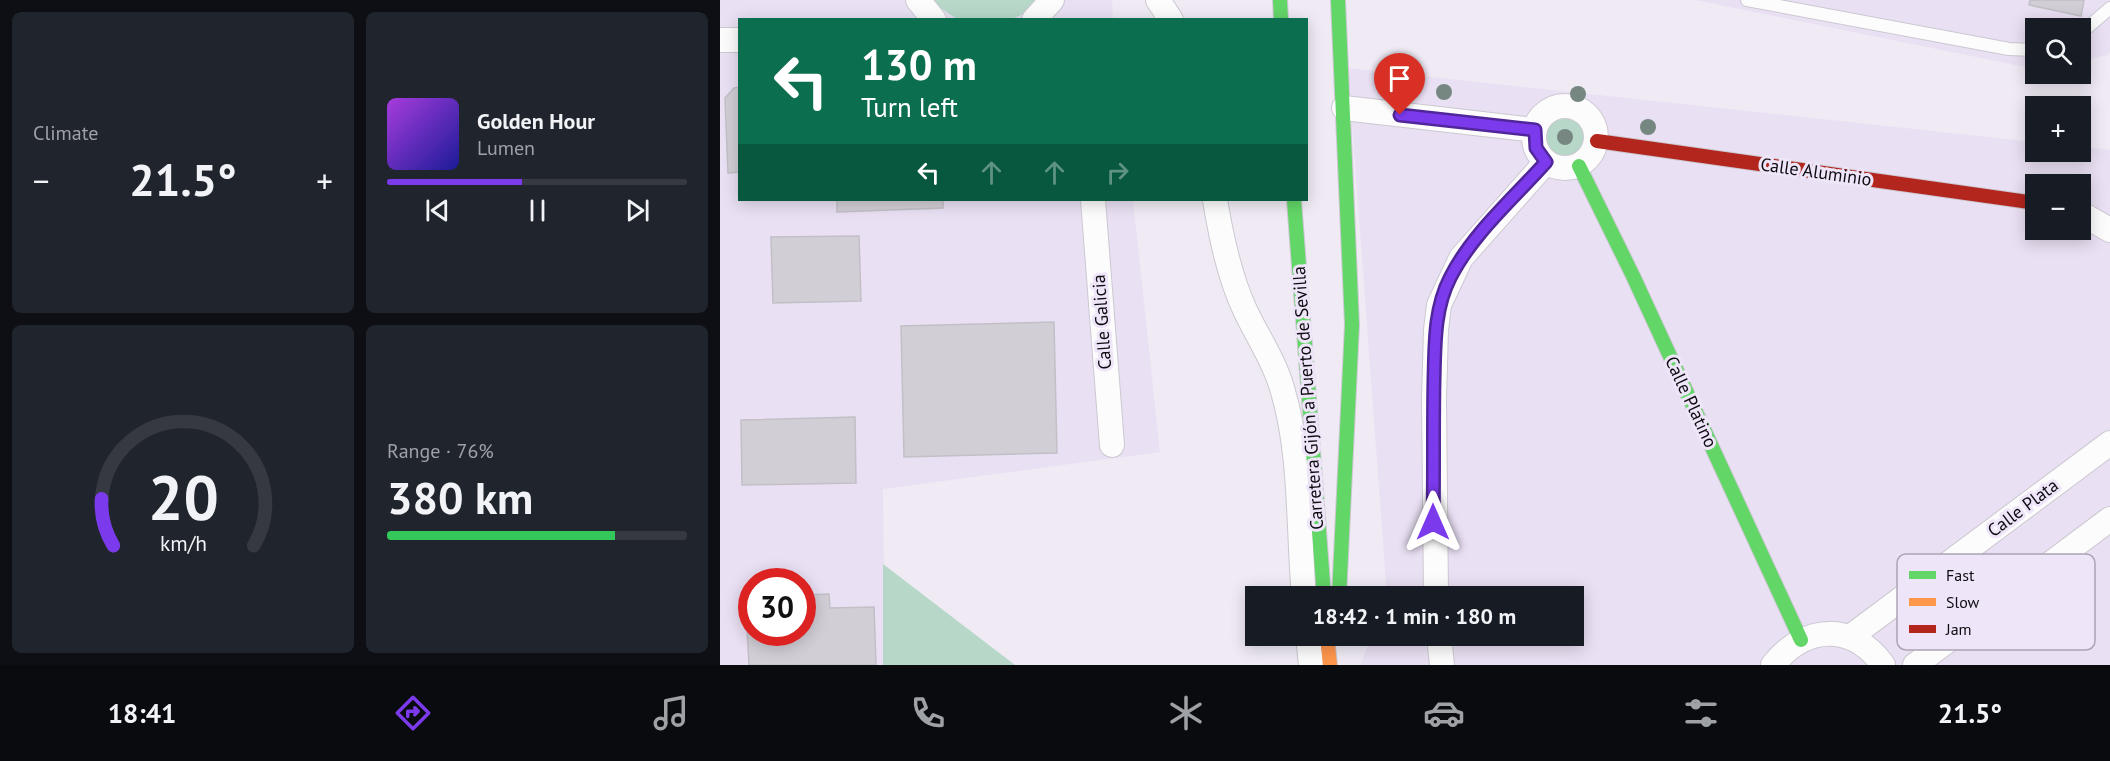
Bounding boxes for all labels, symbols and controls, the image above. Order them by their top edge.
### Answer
map controls [2025,18,2091,240]
button: search [2025,18,2091,84]
text: 130 m [861,37,977,92]
icon: left [762,42,840,120]
pin [1374,53,1425,115]
icon: arrive [1383,62,1416,95]
text: Turn left [861,90,958,124]
button: + [2025,96,2091,162]
text: Golden Hour [477,107,595,135]
text: Climate [33,120,99,146]
text: Lumen [477,135,535,161]
text: 21.5° [129,150,237,208]
street label: Calle Aluminio [1759,152,1873,191]
icon: left [912,156,945,189]
icon: ahead [975,156,1008,189]
icon: ahead [1038,156,1071,189]
icon: right [1101,156,1134,189]
text: − [33,159,50,202]
text: + [316,159,333,202]
button: − [2025,174,2091,240]
icon: previous [421,194,454,227]
icon: pause [521,194,554,227]
icon: next [621,194,654,227]
street label: Carretera Gijón a Puerto de Sevilla [1287,266,1328,531]
street label: Calle Galicia [1087,274,1116,370]
street label: Calle Platino [1660,353,1723,451]
text: Range · 76% [387,438,494,464]
text: 20 [148,456,218,537]
text: 380 km [387,468,533,526]
street label: Calle Plata [1983,474,2063,542]
position arrow [1401,490,1465,554]
text: km/h [159,529,206,557]
legend [1897,554,2095,650]
text: Fast [1946,565,1975,585]
speed limit sign: 30 [738,568,816,646]
text: Slow [1946,592,1980,612]
text: 18:42 · 1 min · 180 m [1313,602,1516,630]
text: Jam [1945,619,1972,639]
icon: directions [392,692,434,734]
icon: music [650,692,692,734]
icon: phone [907,692,949,734]
icon: climate [1165,692,1207,734]
icon: car [1423,692,1465,734]
icon: filters [1680,692,1722,734]
text: 18:41 [108,696,176,730]
text: 21.5° [1938,696,2002,730]

